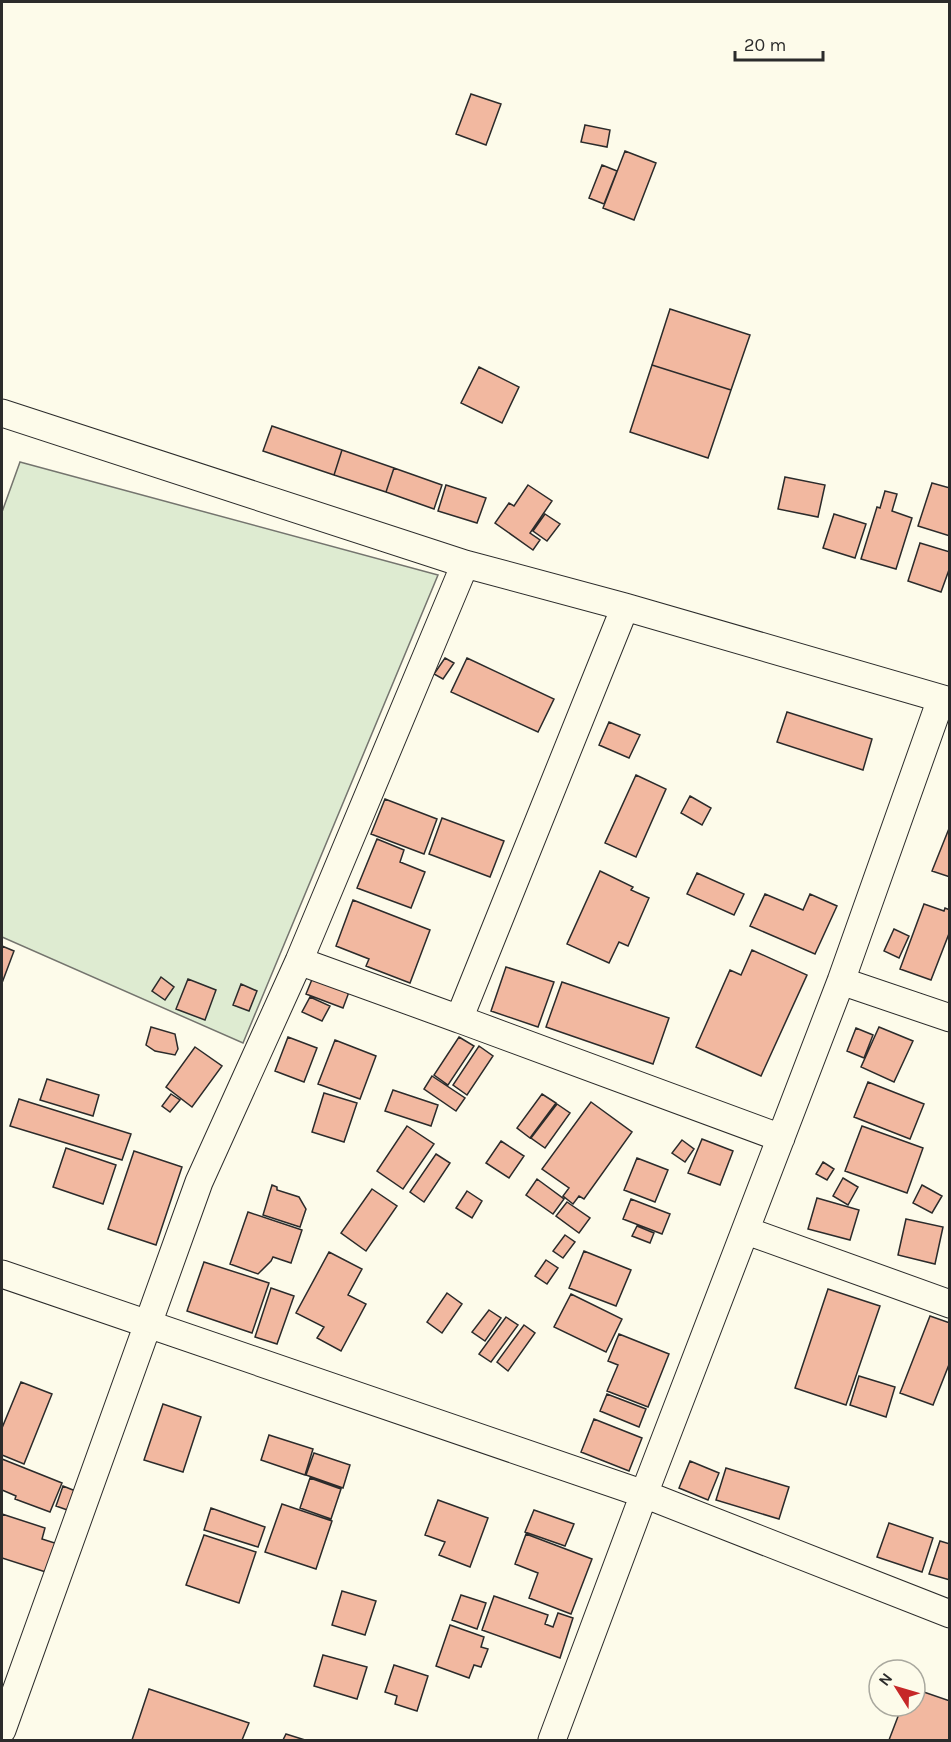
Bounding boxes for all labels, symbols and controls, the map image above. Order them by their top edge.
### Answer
scale bar [735,24,824,62]
text: 20 m [744,34,786,56]
north arrow [867,1658,927,1718]
text: N [874,1669,896,1690]

